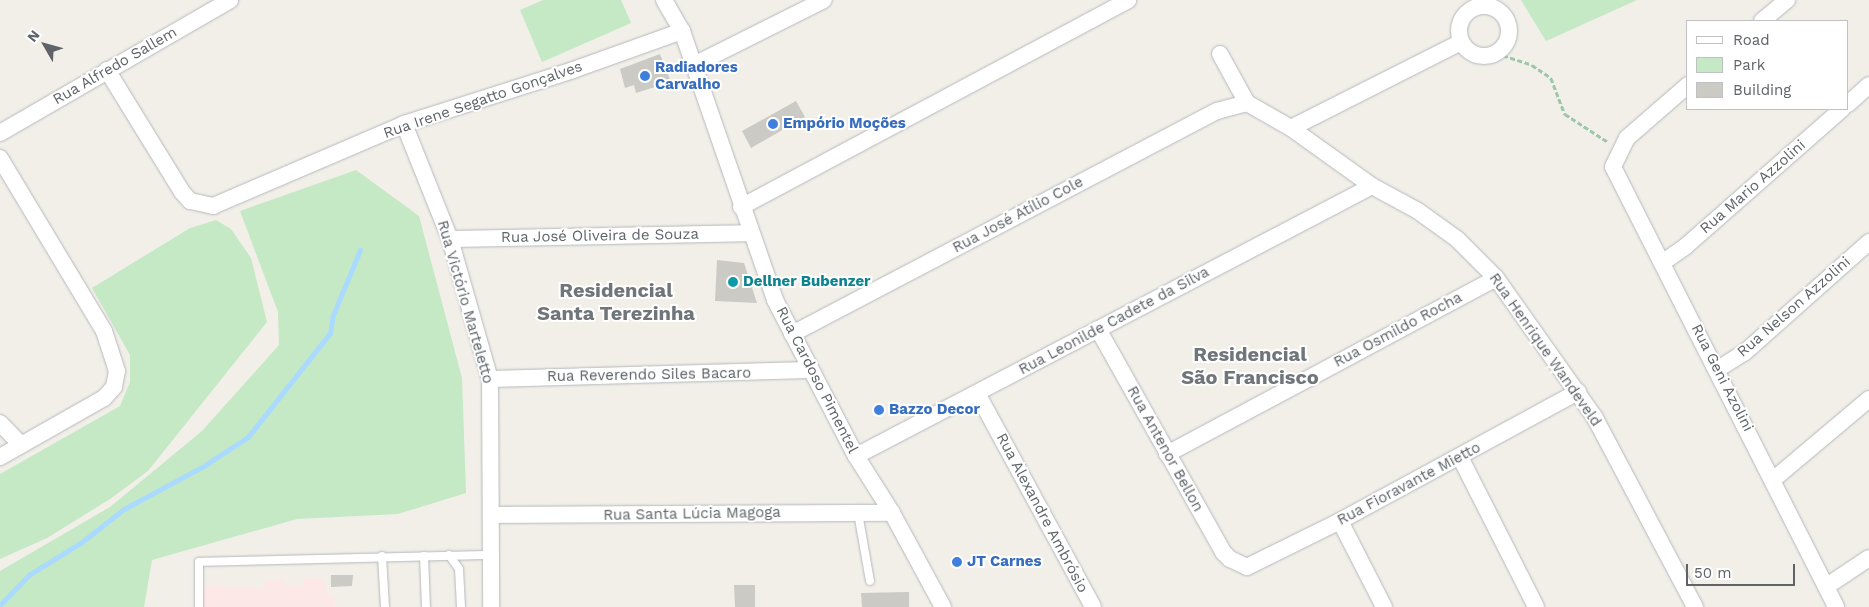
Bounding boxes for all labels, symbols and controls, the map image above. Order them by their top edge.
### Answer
north arrow [20,20,70,70]
legend [1686,20,1849,110]
street label: Rua Alfredo Sallem [49,23,181,109]
text: N [24,27,43,45]
text: Road [1733,31,1770,49]
text: Park [1733,56,1765,74]
street label: Rua Irene Segatto Gonçalves [381,57,585,143]
place label: Radiadores Carvalho [655,58,738,93]
marker: Radiadores Carvalho [639,70,651,82]
text: Building [1733,81,1791,99]
place label: Empório Moções [783,115,906,133]
marker: Empório Moções [767,118,779,130]
street label: Rua Mario Azzolini [1696,136,1810,238]
street label: Rua José Atílio Cole [949,173,1087,257]
street label: Rua Victório Marteletto [433,218,497,386]
street label: Rua José Oliveira de Souza [500,225,700,247]
street label: Rua Nelson Azzolini [1733,253,1855,361]
street label: Rua Leonilde Cadete da Silva [1015,263,1213,379]
street label: Rua Henrique Wandeveld [1485,270,1605,430]
place label: Dellner Bubenzer [743,273,871,291]
marker: Dellner Bubenzer [727,276,739,288]
district label: Residencial Santa Terezinha [537,279,695,326]
street label: Rua Osmildo Rocha [1331,288,1465,372]
street label: Rua Cardoso Pimentel [772,303,862,457]
street label: Rua Geni Azolini [1687,321,1757,435]
district label: Residencial São Francisco [1181,342,1319,389]
street label: Rua Reverendo Siles Bacaro [547,364,751,386]
street label: Rua Antenor Bellon [1123,382,1207,516]
place label: Bazzo Decor [889,401,980,419]
marker: Bazzo Decor [873,404,885,416]
street label: Rua Alexandre Ambrósio [992,430,1092,596]
street label: Rua Fioravante Mietto [1334,438,1484,530]
street label: Rua Santa Lúcia Magoga [603,503,781,525]
place label: JT Carnes [967,553,1042,571]
scale bar [1689,554,1798,586]
marker: JT Carnes [951,556,963,568]
text: 50 m [1694,564,1731,582]

